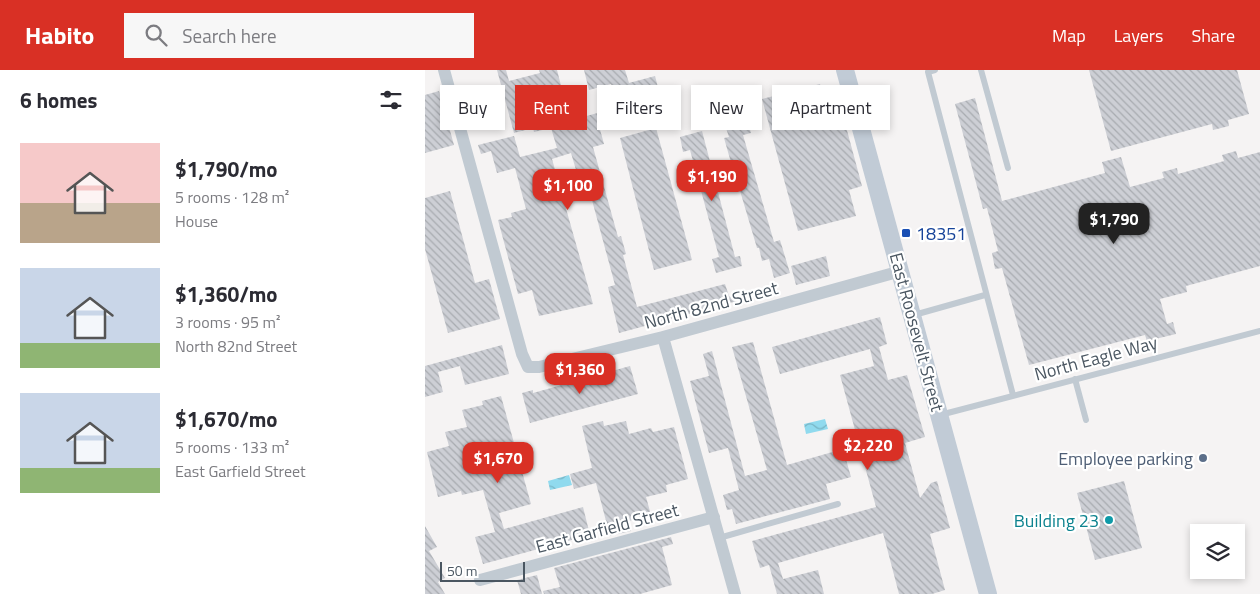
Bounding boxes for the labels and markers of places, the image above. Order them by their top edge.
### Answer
pin: $1,190 [671,160,753,202]
pin: $1,100 [527,168,609,211]
pin: $1,790 [1073,202,1155,245]
place label: 18351 [916,220,966,247]
marker: 18351 [900,227,912,239]
pin: $1,360 [539,352,621,395]
pin: $2,220 [827,428,909,471]
pin: $1,670 [457,442,539,484]
place label: Employee parking [1058,445,1193,472]
marker: Employee parking [1197,452,1209,464]
place label: Building 23 [1014,507,1099,534]
marker: Building 23 [1103,514,1115,526]

